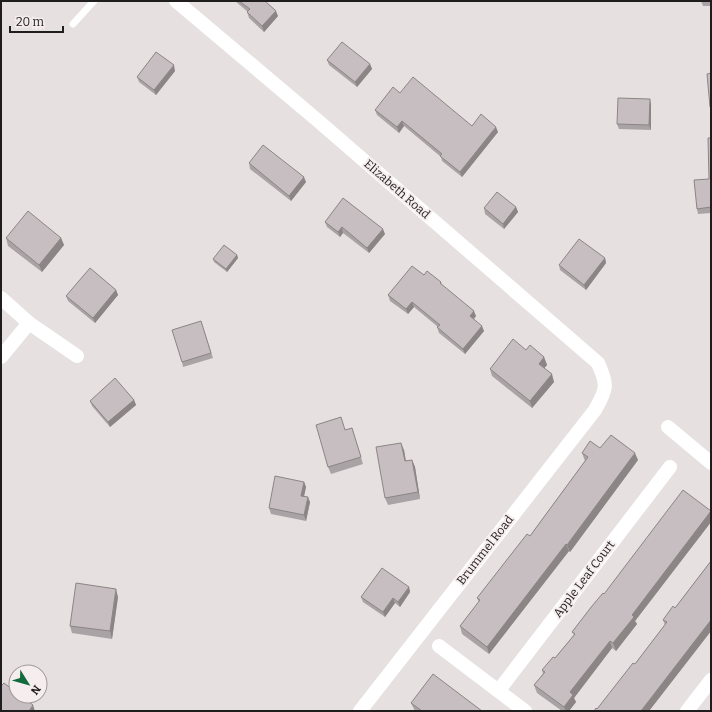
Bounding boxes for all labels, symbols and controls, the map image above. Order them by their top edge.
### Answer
scale bar [10,8,63,34]
text: 20 m [16,15,45,29]
street label: Elizabeth Road [361,157,433,221]
street label: Brummel Road [454,513,516,587]
street label: Apple Leaf Court [551,537,618,620]
north arrow [8,664,48,704]
text: N [28,682,43,697]

